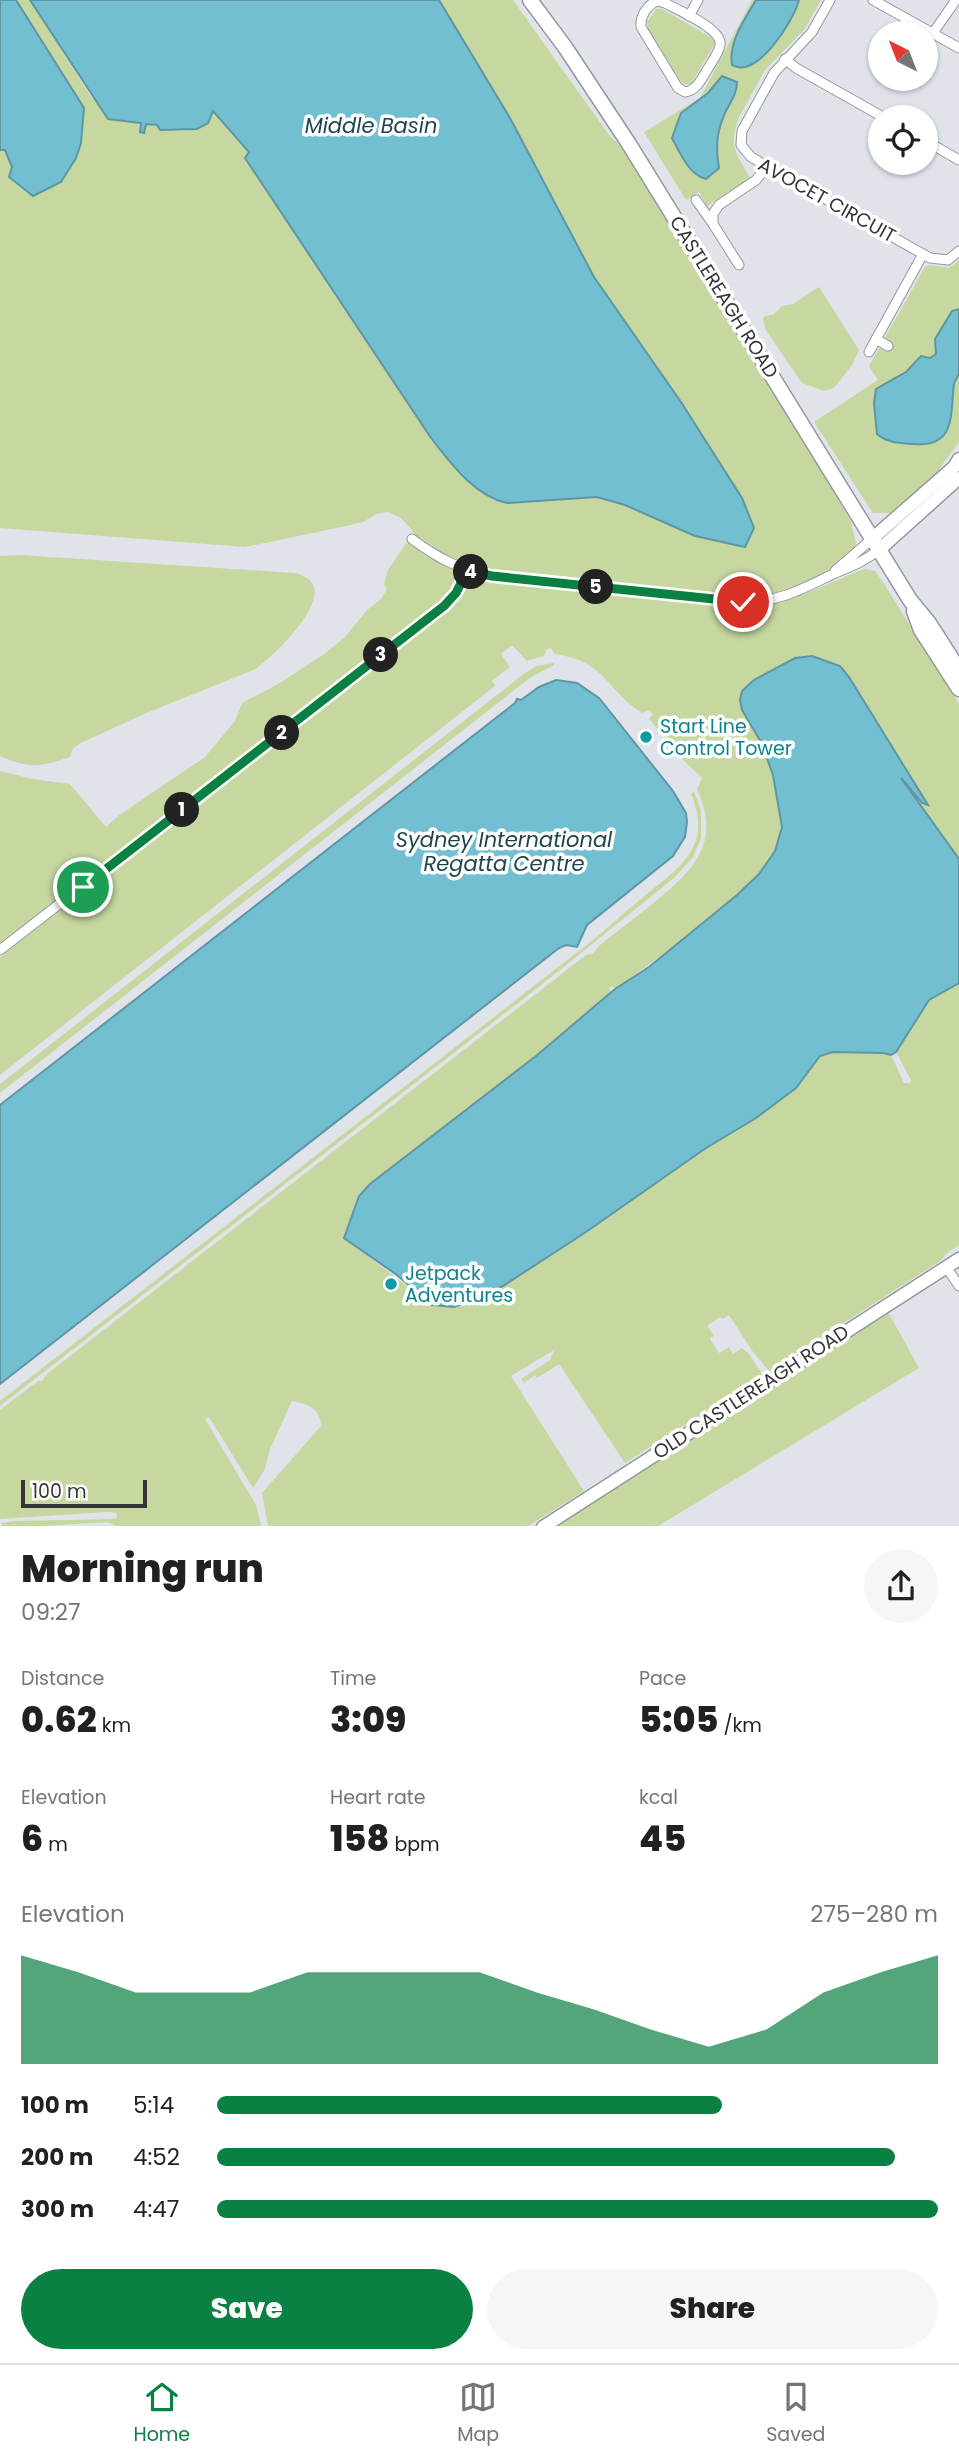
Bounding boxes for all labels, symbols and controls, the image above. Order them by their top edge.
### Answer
north arrow [868,21,938,91]
map controls [868,21,938,175]
button: locate [868,105,938,175]
water label: Middle Basin [305,111,437,140]
street label: AVOCET CIRCUIT [753,151,901,249]
street label: CASTLEREAGH ROAD [663,211,785,383]
pin: 4 [454,554,489,590]
text: 4 [464,558,477,585]
pin: 5 [578,570,614,604]
pin [713,572,773,632]
text: 5 [589,573,602,600]
icon: check [724,583,762,621]
pin: 3 [364,638,398,672]
text: 3 [375,641,386,668]
place label: Start Line Control Tower [660,713,792,762]
pin: 2 [264,716,300,750]
text: 2 [276,719,287,746]
marker: Start Line Control Tower [638,729,654,745]
pin: 1 [164,792,200,828]
text: 1 [178,796,185,823]
water label: Sydney International Regatta Centre [396,825,613,878]
pin [53,857,113,917]
icon: arrive [64,868,102,906]
place label: Jetpack Adventures [405,1260,513,1309]
marker: Jetpack Adventures [383,1276,399,1292]
street label: OLD CASTLEREAGH ROAD [648,1318,854,1466]
scale bar [21,1478,147,1509]
text: 100 m [32,1478,87,1505]
text: Morning run [21,1542,264,1595]
button: share [864,1549,938,1623]
text: 09:27 [21,1596,81,1628]
text: Distance [21,1665,104,1692]
text: Time [330,1665,376,1692]
text: Pace [639,1665,686,1692]
text: 0.62 [21,1695,97,1744]
text: 3:09 [330,1695,406,1744]
text: 5:05 [639,1695,718,1744]
text: km [97,1712,131,1739]
text: /km [718,1712,762,1739]
text: Elevation [21,1784,107,1811]
text: Heart rate [330,1784,425,1811]
text: kcal [639,1784,678,1811]
text: 6 [21,1814,43,1863]
text: 158 [330,1814,389,1863]
text: 45 [639,1814,686,1863]
text: m [43,1831,68,1858]
text: bpm [389,1831,440,1858]
text: Elevation [21,1898,125,1930]
text: 275–280 m [810,1898,938,1930]
text: 100 m [21,2089,89,2121]
text: 5:14 [133,2089,174,2121]
text: 200 m [21,2141,93,2173]
text: 4:52 [133,2141,180,2173]
text: 300 m [21,2193,94,2225]
text: 4:47 [133,2193,179,2225]
button: Save [21,2269,473,2349]
button: Share [487,2269,938,2349]
tab: Home [133,2378,190,2449]
tab: Map [457,2378,499,2449]
tab: Saved [766,2378,825,2449]

